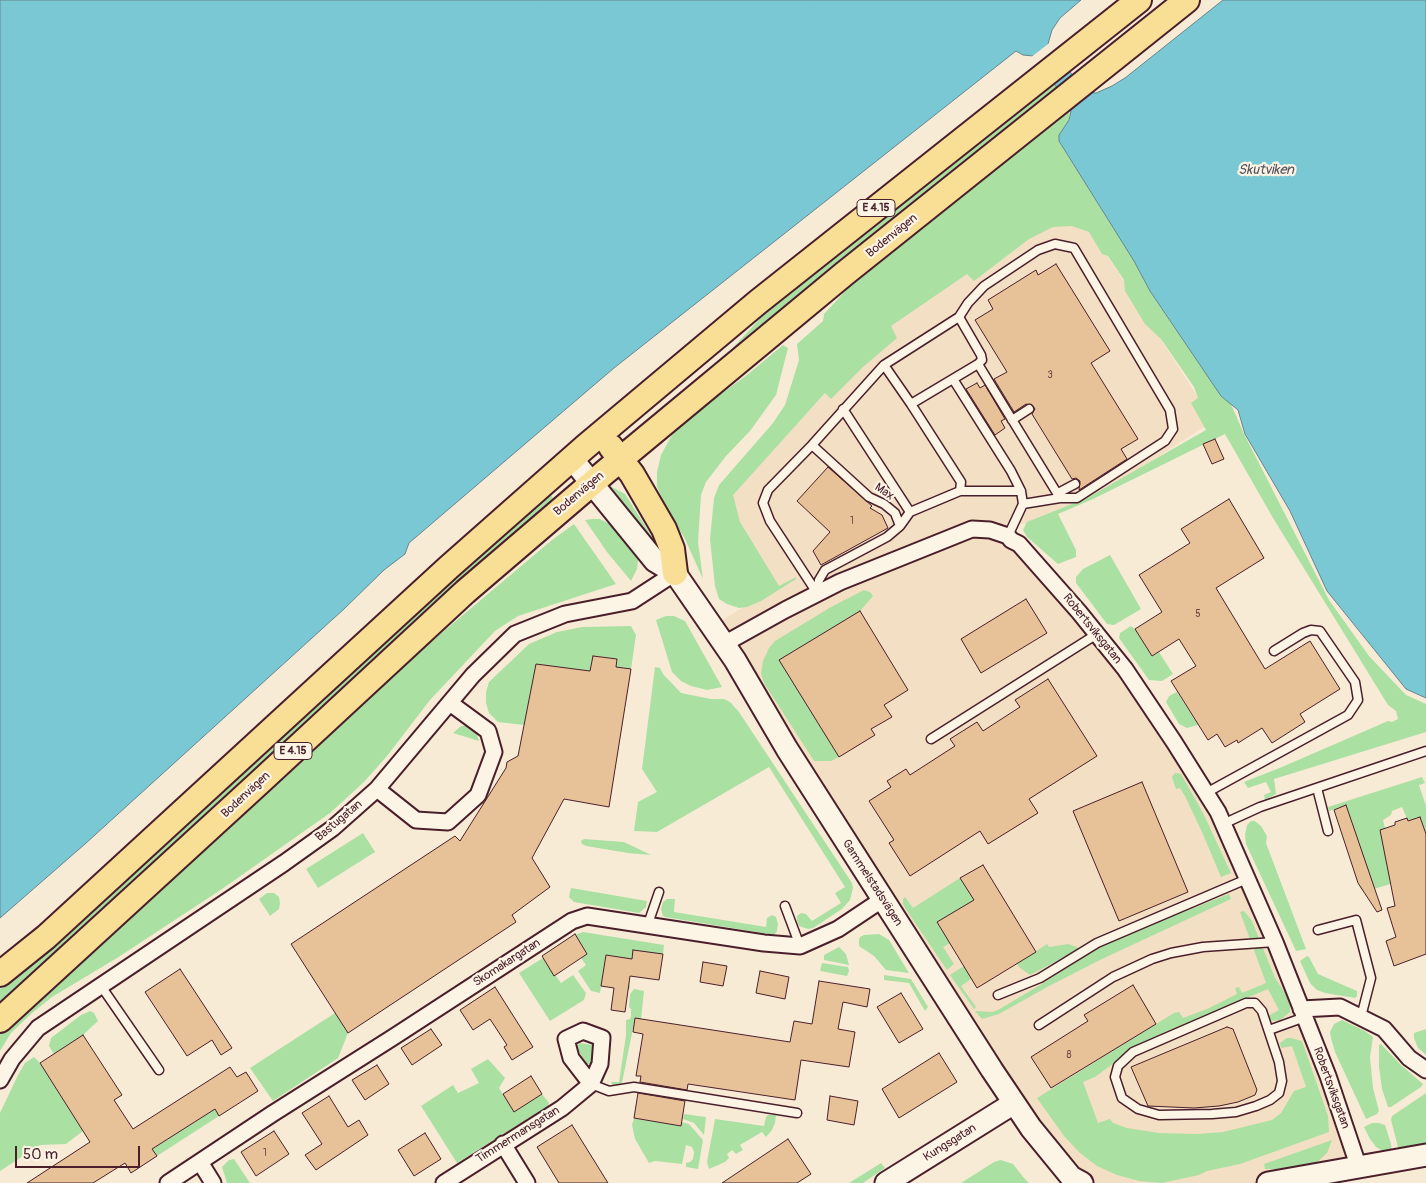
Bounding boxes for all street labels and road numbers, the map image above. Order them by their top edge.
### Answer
road number: E 4.15 [857,200,895,217]
street label: Bodenvägen [864,211,920,261]
street label: Bodenvägen [551,469,607,519]
street label: Max [872,480,896,504]
street label: Robertsviksgatan [1059,591,1125,667]
road number: E 4.15 [274,742,312,759]
street label: Bodenvägen [219,769,273,821]
street label: Bastugatan [313,797,365,845]
street label: Gammelstadsvägen [839,837,905,929]
street label: Skomakargatan [471,936,543,990]
street label: Robertsviksgatan [1310,1045,1352,1131]
street label: Timmermansgatan [474,1103,562,1167]
street label: Kungsgatan [921,1121,979,1165]

